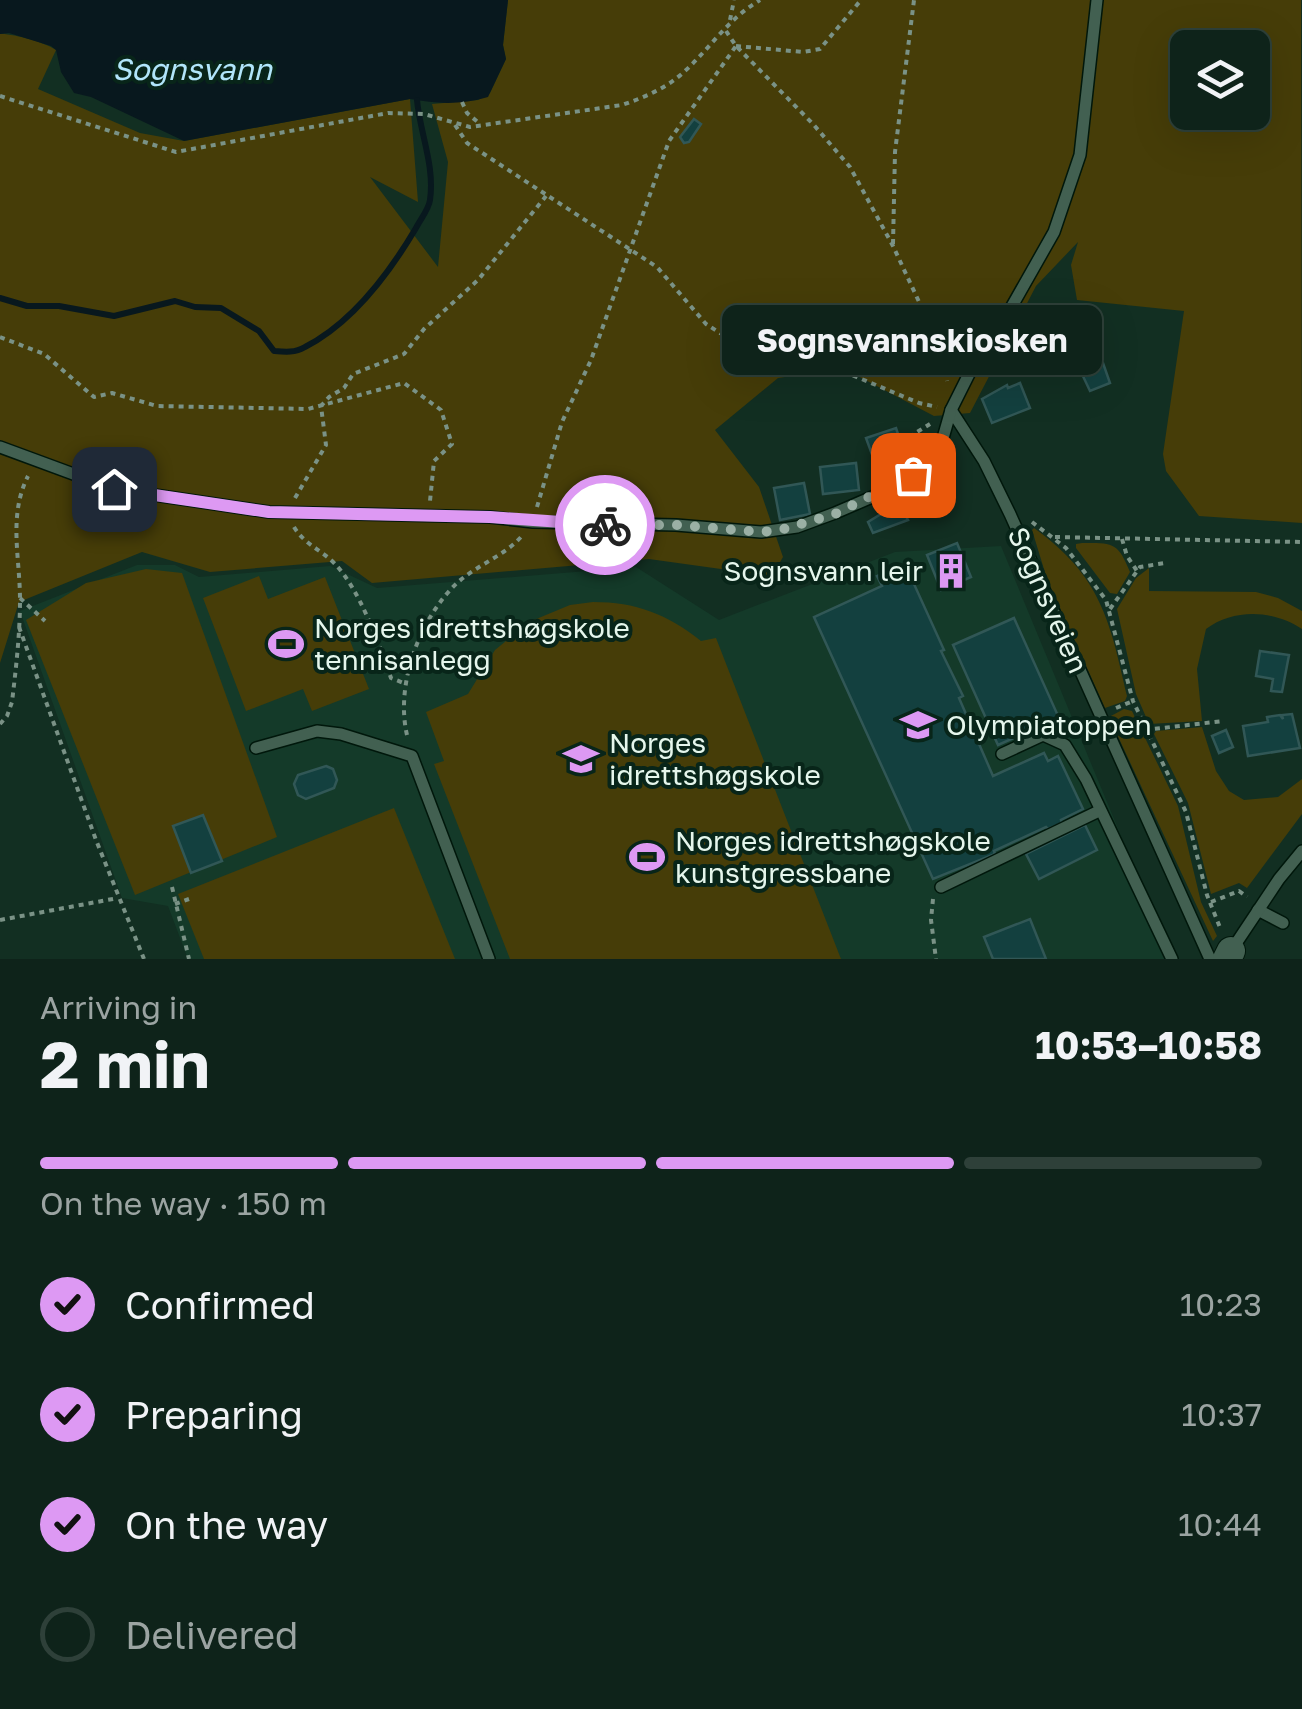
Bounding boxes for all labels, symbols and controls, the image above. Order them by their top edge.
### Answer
map controls [1170,30,1270,130]
button: layers [1170,30,1270,130]
water label: Sognsvann [112,51,273,87]
callout: Sognsvannskiosken [723,305,1103,375]
text: Sognsvannskiosken [756,321,1068,359]
pin [871,433,956,518]
pin [72,447,157,532]
icon: bag [886,448,941,503]
icon: home [87,462,142,517]
courier [555,475,655,575]
icon: bike [578,498,633,553]
street label: Sognsveien [1002,522,1095,678]
building icon: Sognsvann leir [932,552,970,590]
place label: Sognsvann leir [724,554,923,587]
place label: Norges idrettshøgskole tennisanlegg [314,611,630,676]
sports icon: Norges idrettshøgskole tennisanlegg [267,625,305,663]
school or university icon: Olympiatoppen [899,706,937,744]
place label: Olympiatoppen [946,708,1152,741]
place label: Norges idrettshøgskole [609,726,821,791]
school or university icon: Norges idrettshøgskole [562,740,600,778]
place label: Norges idrettshøgskole kunstgressbane [675,824,991,889]
sports icon: Norges idrettshøgskole kunstgressbane [628,838,666,876]
text: Arriving in [40,988,197,1026]
text: 10:53–10:58 [1035,1022,1262,1067]
text: 2 min [40,1024,210,1102]
text: On the way · 150 m [40,1184,327,1222]
icon: check [40,1277,95,1332]
text: Confirmed [125,1282,315,1327]
text: 10:23 [1180,1285,1262,1323]
icon: check [40,1387,95,1442]
text: Preparing [125,1392,303,1437]
text: 10:37 [1181,1395,1262,1433]
icon: check [40,1497,95,1552]
text: On the way [125,1502,328,1547]
text: 10:44 [1178,1505,1262,1543]
text: Delivered [125,1612,298,1657]

